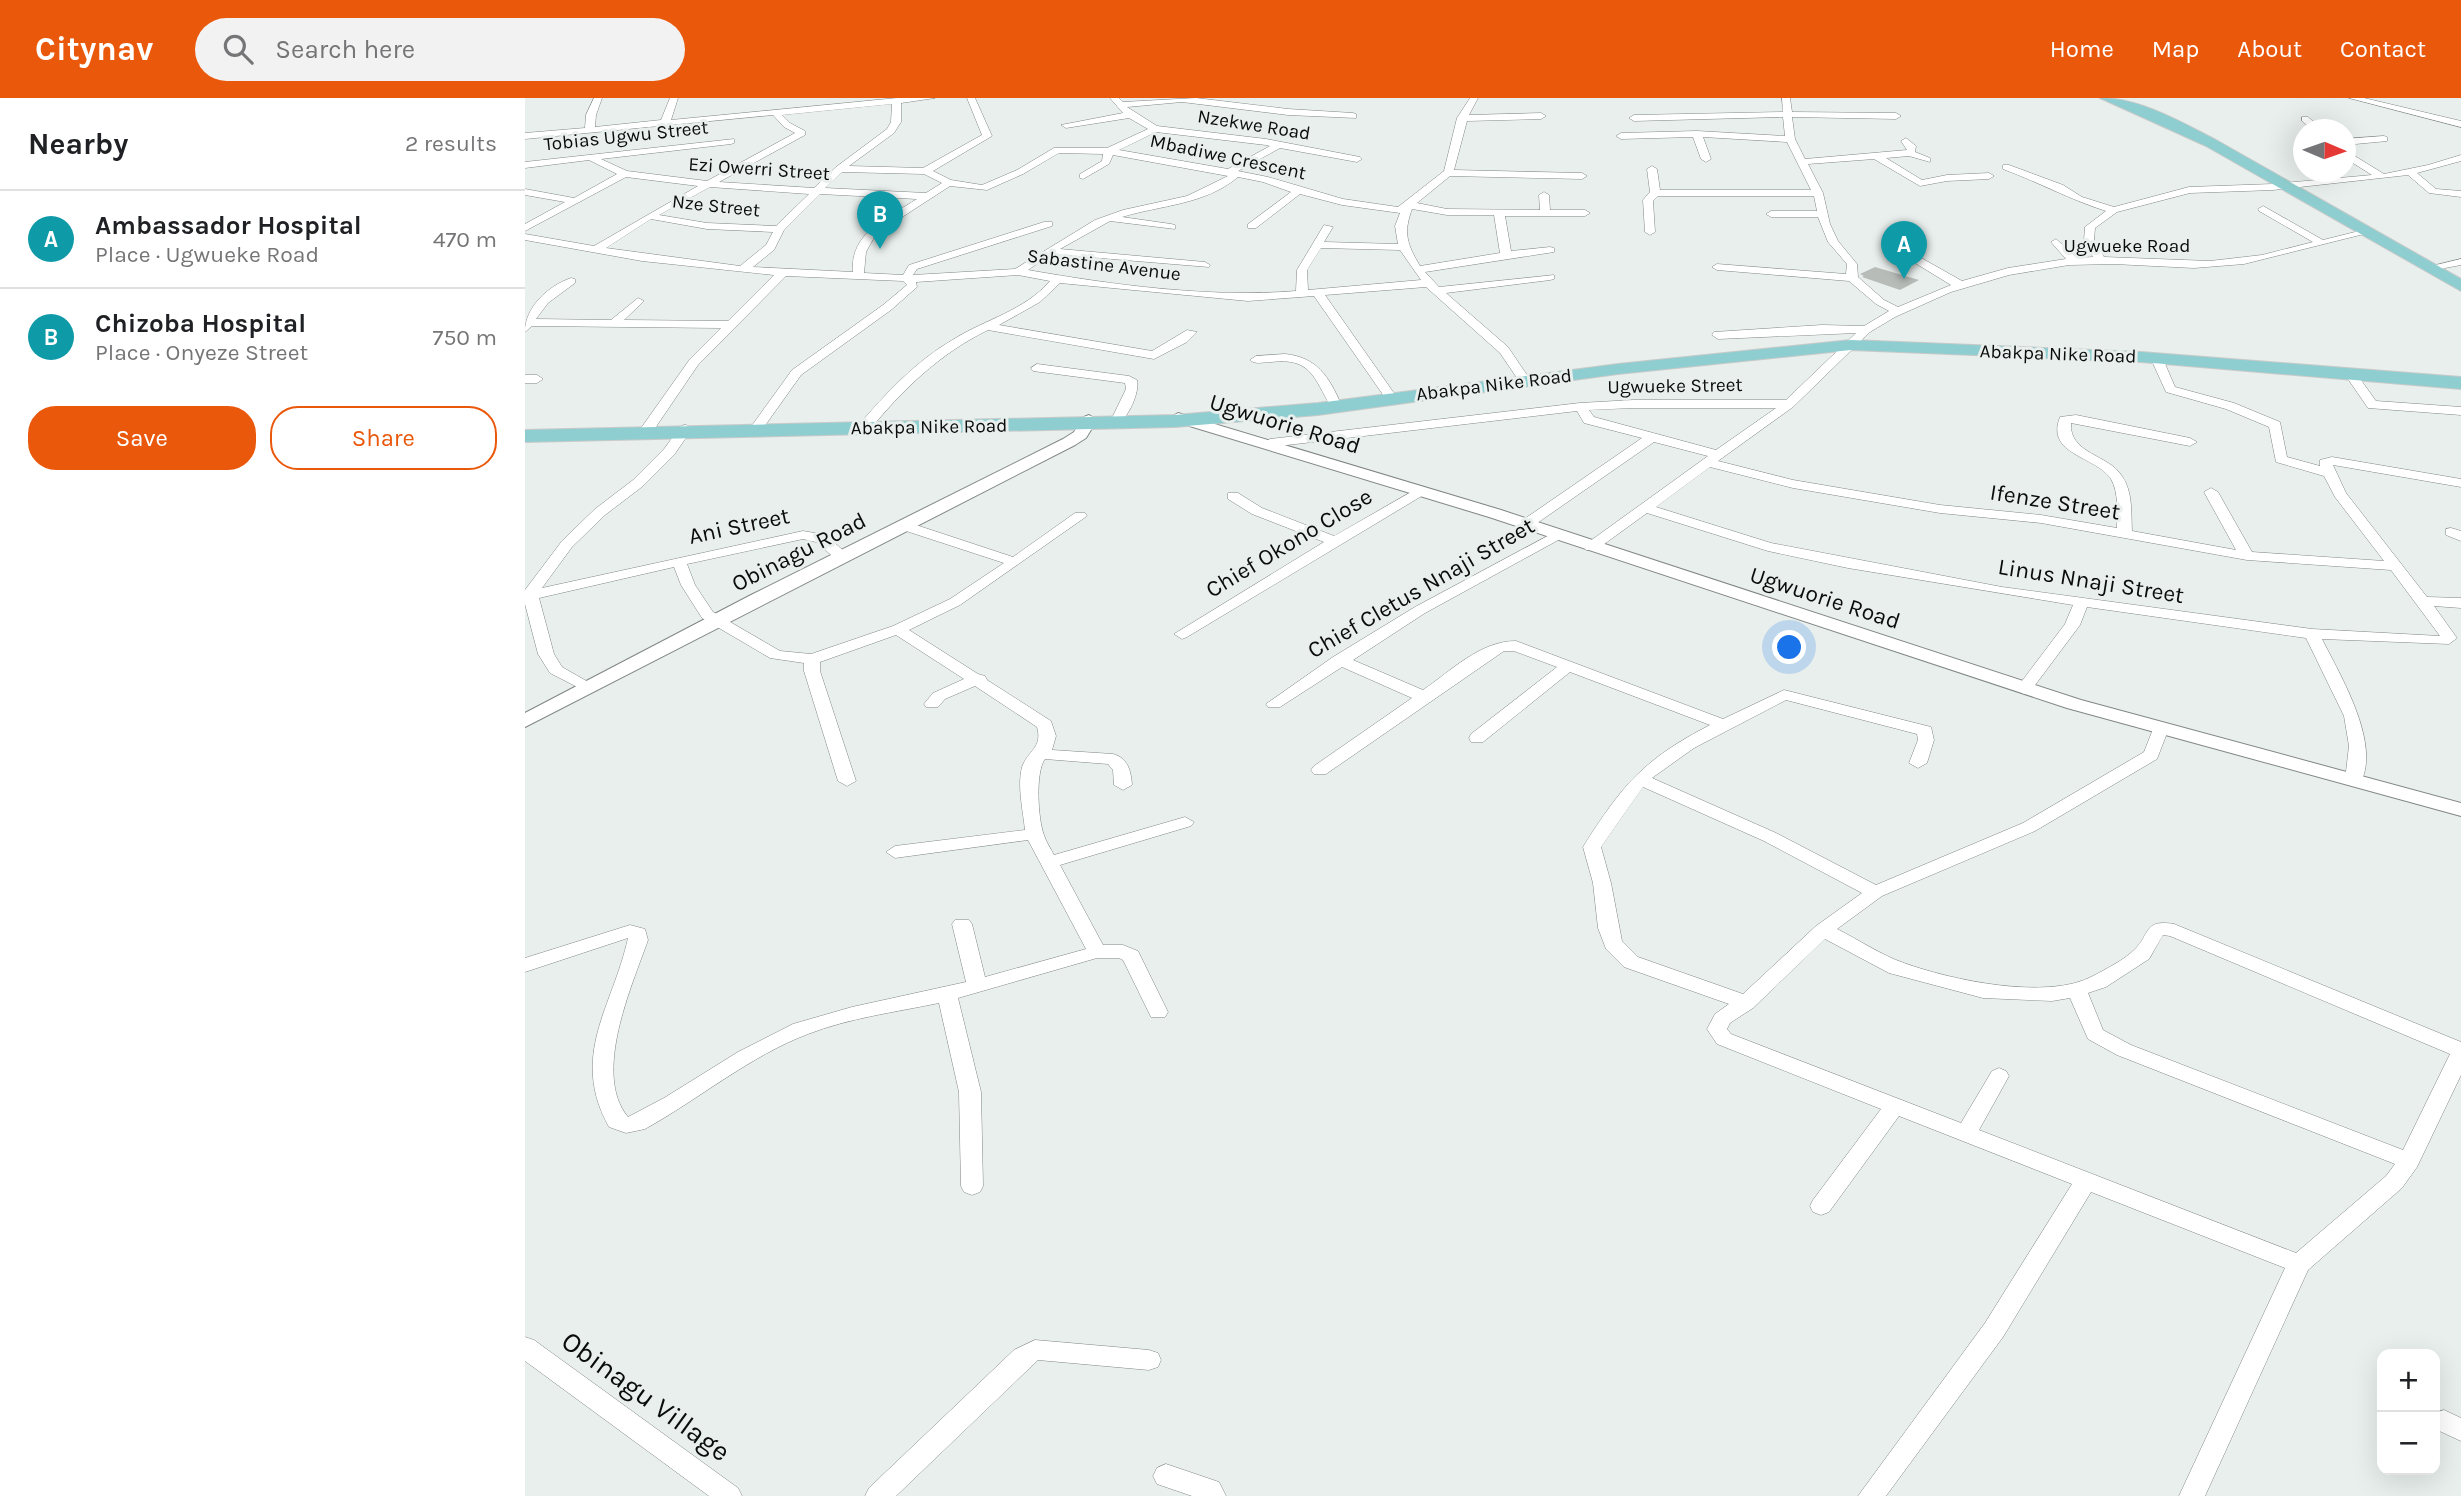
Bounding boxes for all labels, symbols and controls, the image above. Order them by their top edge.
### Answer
search box [195,18,685,81]
text: Citynav [35,30,153,68]
icon: search [219,30,257,68]
text: Search here [275,34,415,65]
text: Home [2050,35,2114,63]
text: Map [2152,35,2199,63]
text: About [2237,35,2302,63]
text: Contact [2340,35,2426,63]
street label: Nzekwe Road [1196,105,1312,145]
street label: Tobias Ugwu Street [543,116,709,156]
north arrow [2293,119,2356,182]
text: Nearby [28,126,128,162]
text: 2 results [405,130,497,157]
street label: Mbadiwe Crescent [1148,130,1308,184]
street label: Ezi Owerri Street [688,153,830,185]
street label: Nze Street [671,190,761,222]
pin: B [857,191,903,249]
text: Ambassador Hospital [95,210,362,241]
pin: A [1881,221,1927,279]
text: A [44,226,58,253]
text: 470 m [433,226,497,253]
street label: Ugwueke Road [2064,235,2190,257]
text: Place · Ugwueke Road [95,241,319,268]
street label: Sabastine Avenue [1026,245,1182,285]
text: Chizoba Hospital [95,308,306,339]
text: B [44,324,58,351]
text: 750 m [433,324,497,351]
text: Place · Onyeze Street [95,339,308,366]
street label: Abakpa Nike Road [1979,340,2137,368]
street label: Abakpa Nike Road [1415,365,1573,405]
street label: Ugwueke Street [1607,374,1743,398]
street label: Ugwuorie Road [1206,388,1364,460]
button: Save [28,406,256,470]
button: Share [270,406,497,470]
street label: Abakpa Nike Road [850,415,1008,439]
street label: Ifenze Street [1988,478,2122,526]
street label: Chief Okono Close [1201,483,1377,603]
street label: Ani Street [686,502,792,550]
street label: Obinagu Road [727,507,871,597]
street label: Chief Cletus Nnaji Street [1303,512,1540,664]
street label: Linus Nnaji Street [1996,553,2186,609]
street label: Ugwuorie Road [1746,561,1904,635]
your location [1772,630,1806,664]
street label: Obinagu Village [555,1324,737,1468]
map controls [2377,1349,2440,1475]
button: + [2377,1349,2440,1412]
button: − [2377,1412,2440,1475]

